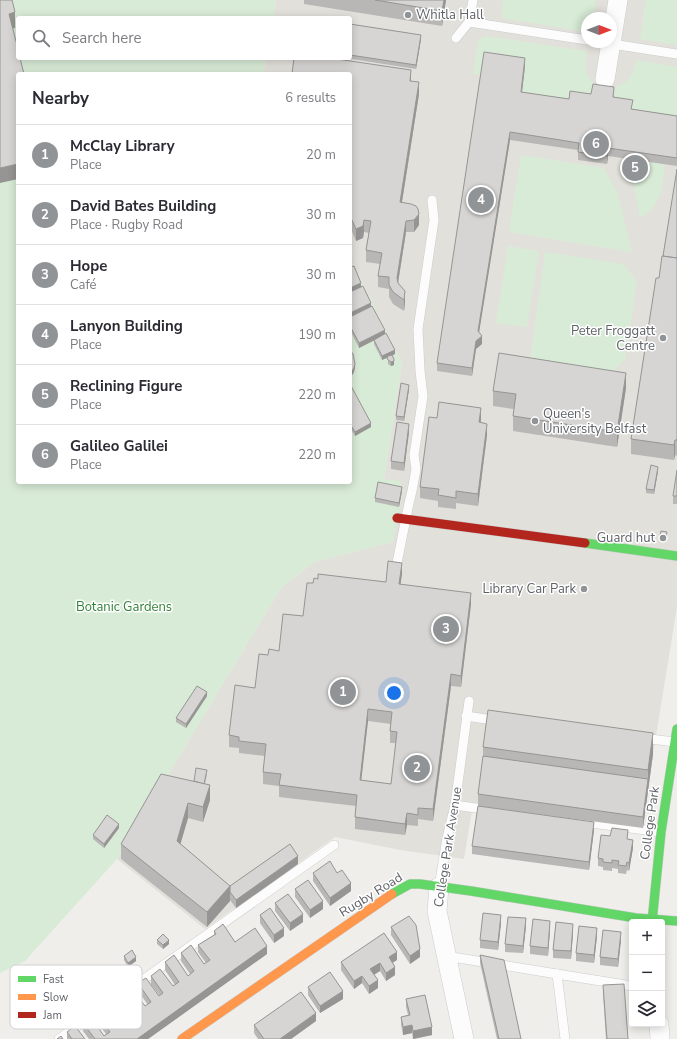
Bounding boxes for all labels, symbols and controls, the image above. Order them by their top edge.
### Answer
place label: Whitla Hall [416,6,484,24]
marker: Whitla Hall [403,10,413,20]
north arrow [581,12,617,48]
search box [16,16,352,60]
icon: search [30,27,52,49]
text: Search here [62,28,142,48]
text: Nearby [32,87,89,110]
text: 6 results [285,89,336,107]
pin: 6 [583,129,609,159]
text: McClay Library [70,136,175,156]
text: 1 [41,146,49,164]
text: 20 m [306,146,336,164]
pin: 5 [622,153,648,183]
text: Place [70,156,102,174]
pin: 4 [468,185,494,215]
text: David Bates Building [70,196,216,216]
text: 2 [41,206,49,224]
text: 30 m [306,206,336,224]
text: Place · Rugby Road [70,216,183,234]
text: Hope [70,256,107,276]
text: 3 [41,266,49,284]
text: 30 m [306,266,336,284]
text: Café [70,276,97,294]
text: Lanyon Building [70,316,183,336]
place label: Peter Froggatt Centre [571,322,655,355]
text: 4 [41,326,49,344]
text: 190 m [298,326,336,344]
marker: Peter Froggatt Centre [658,333,668,343]
text: Place [70,336,102,354]
text: Reclining Figure [70,376,182,396]
text: 5 [41,386,49,404]
text: 220 m [298,386,336,404]
text: Place [70,396,102,414]
place label: Queen's University Belfast [543,405,647,438]
marker: Queen's University Belfast [530,416,540,426]
text: Galileo Galilei [70,436,168,456]
text: 6 [41,446,49,464]
text: 220 m [298,446,336,464]
text: Place [70,456,102,474]
place label: Guard hut [597,529,655,547]
marker: Guard hut [658,533,668,543]
place label: Library Car Park [482,580,576,598]
marker: Library Car Park [579,584,589,594]
park label: Botanic Gardens [76,598,172,616]
pin: 3 [433,614,459,644]
pin: 1 [330,677,356,707]
your location [384,683,404,703]
pin: 2 [404,753,430,783]
street label: College Park [636,785,664,861]
street label: College Park Avenue [430,786,466,908]
street label: Rugby Road [336,868,406,922]
map controls [629,919,665,1027]
button: + [629,919,665,955]
button: − [629,955,665,991]
legend [10,965,142,1029]
text: Fast [43,972,64,987]
text: Slow [43,990,68,1005]
button: layers [629,991,665,1027]
text: Jam [42,1008,62,1023]

